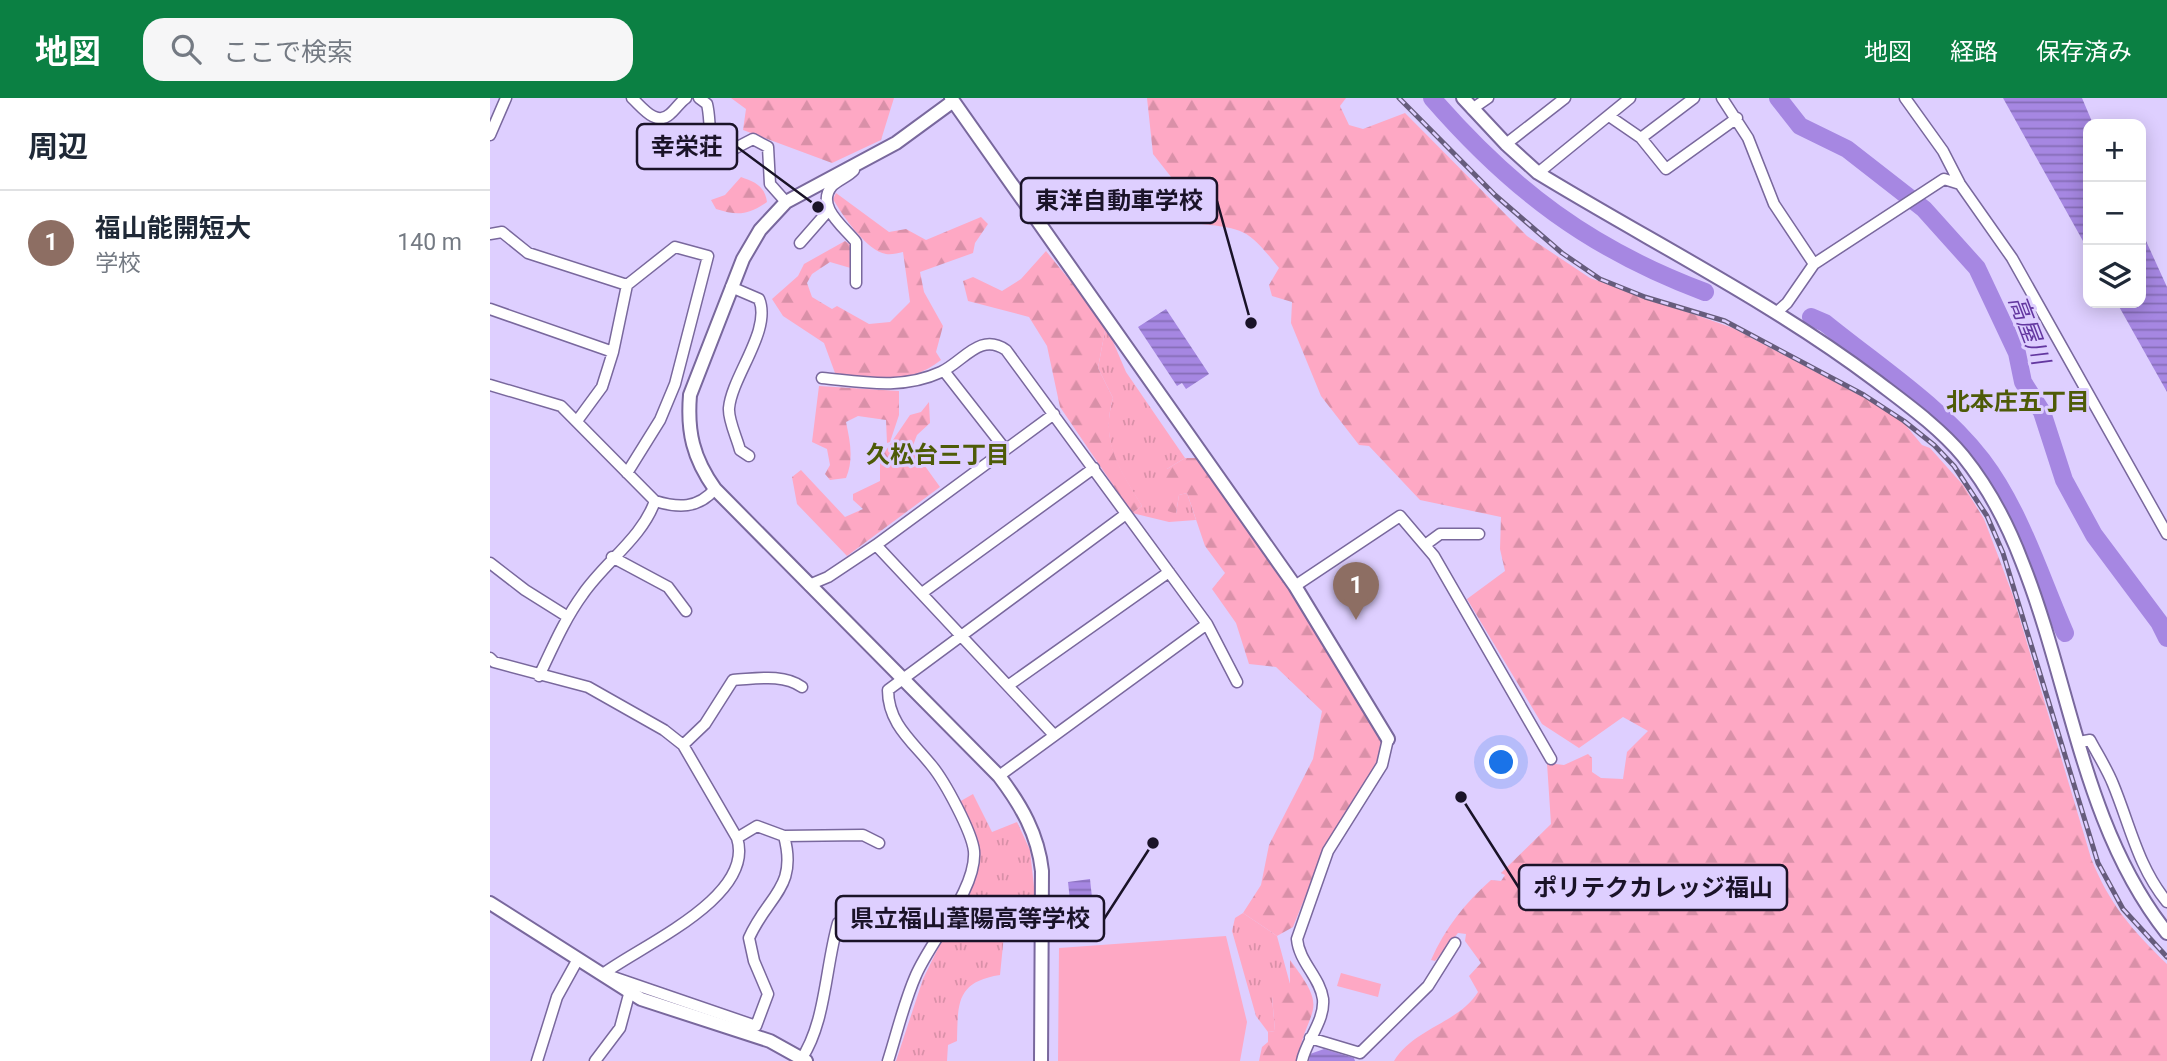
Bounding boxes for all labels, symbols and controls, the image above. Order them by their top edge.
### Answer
search box [143,18,633,81]
icon: search [167,30,205,68]
text: 地図 [35,32,101,71]
text: ここで検索 [223,37,353,67]
text: 地図 [1864,38,1912,66]
text: 経路 [1950,38,1998,66]
text: 保存済み [2036,38,2132,66]
map controls [2083,119,2146,308]
button: + [2083,119,2146,182]
callout: 幸栄荘 [637,124,737,169]
text: 周辺 [28,129,88,164]
text: 幸栄荘 [651,133,723,161]
callout: 東洋自動車学校 [1021,178,1217,223]
button: − [2083,182,2146,245]
text: 東洋自動車学校 [1035,187,1203,215]
text: 福山能開短大 [95,213,251,243]
text: 1 [44,229,58,256]
text: 140 m [397,229,462,256]
button: layers [2083,245,2146,308]
text: 学校 [95,250,141,277]
water label: 高屋川 [2003,291,2056,371]
district label: 北本庄五丁目 [1946,388,2090,416]
district label: 久松台三丁目 [866,441,1010,469]
pin: 1 [1333,562,1379,620]
your location [1484,745,1518,779]
callout: ポリテクカレッジ福山 [1519,865,1787,910]
text: ポリテクカレッジ福山 [1533,874,1773,902]
callout: 県立福山葦陽高等学校 [836,896,1104,941]
text: 県立福山葦陽高等学校 [850,905,1090,933]

